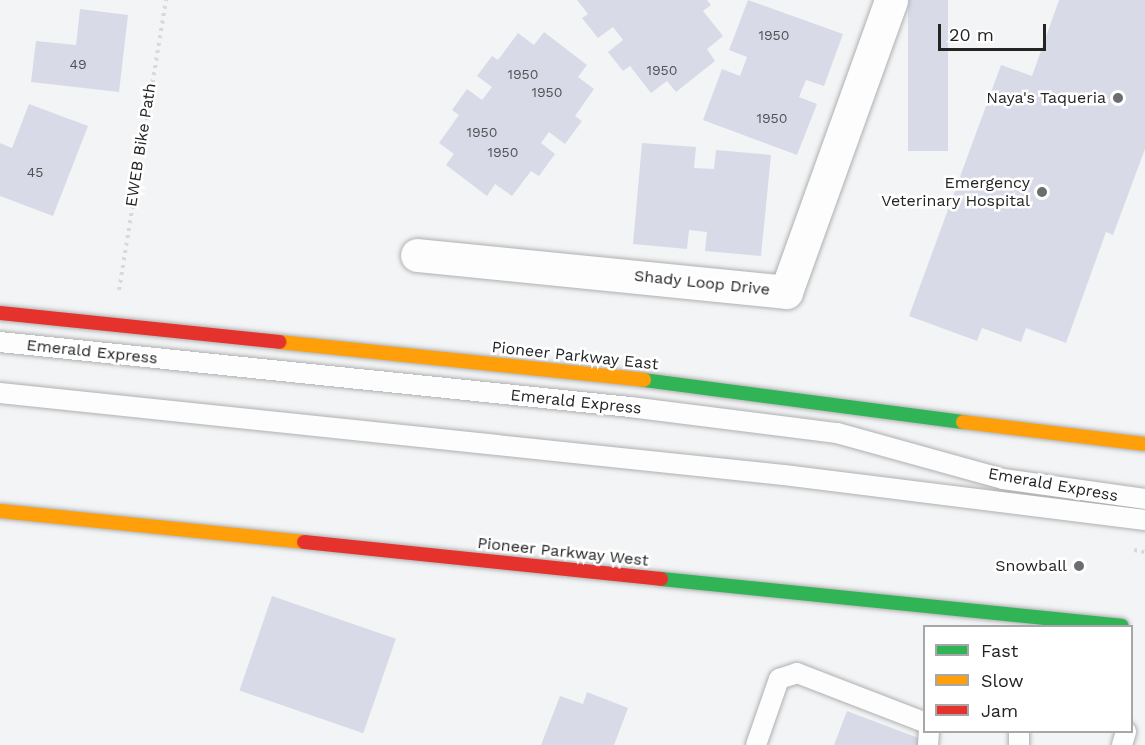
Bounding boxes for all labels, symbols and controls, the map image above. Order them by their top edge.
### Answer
scale bar [941,12,1049,50]
text: 20 m [949,24,994,45]
house number: 1950 [759,27,789,43]
house number: 49 [69,56,87,72]
house number: 1950 [647,62,677,78]
house number: 1950 [508,66,538,82]
street label: EWEB Bike Path [122,82,160,208]
house number: 1950 [532,84,562,100]
place label: Naya's Taqueria [986,88,1106,108]
marker: Naya's Taqueria [1111,91,1125,105]
house number: 1950 [757,110,787,126]
house number: 1950 [467,124,497,140]
house number: 1950 [488,144,518,160]
house number: 45 [27,164,43,180]
place label: Emergency Veterinary Hospital [881,173,1030,211]
marker: Emergency Veterinary Hospital [1035,185,1049,199]
street label: Shady Loop Drive [633,266,771,300]
street label: Emerald Express [26,336,158,368]
street label: Pioneer Parkway East [490,338,660,374]
street label: Emerald Express [510,386,642,418]
street label: Emerald Express [987,464,1119,506]
street label: Pioneer Parkway West [476,533,650,571]
place label: Snowball [995,556,1067,576]
marker: Snowball [1072,559,1086,573]
legend [923,625,1133,733]
text: Fast [981,640,1018,661]
text: Slow [981,670,1024,691]
text: Jam [981,700,1018,721]

